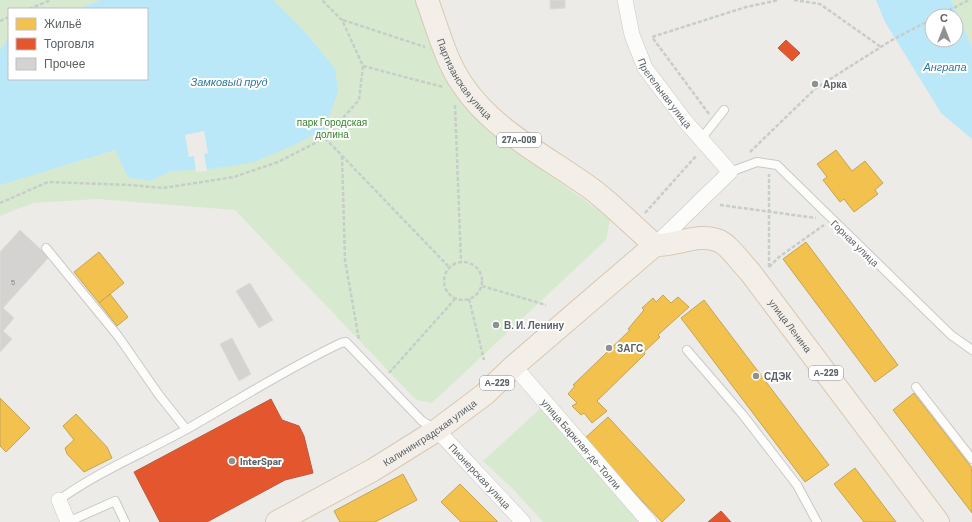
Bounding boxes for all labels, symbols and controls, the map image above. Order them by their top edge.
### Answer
legend [8,8,148,80]
north arrow [924,8,964,48]
text: С [940,11,948,24]
text: Жильё [44,16,82,30]
text: Торговля [44,36,94,51]
street label: Партизанская улица [435,37,495,122]
text: Прочее [44,56,86,71]
street label: Прегельная улица [636,56,695,131]
water label: Анграпа [922,60,967,73]
water label: Замковый пруд [190,75,268,88]
place label: Арка [823,78,847,90]
marker: Арка [810,79,820,89]
park label: парк Городская долина [297,116,367,140]
road number: 27А-009 [497,133,541,147]
street label: Горная улица [829,217,882,269]
house number: 5 [11,277,15,287]
street label: улица Ленина [766,297,815,355]
place label: В. И. Ленину [504,319,565,331]
marker: В. И. Ленину [491,320,501,330]
place label: ЗАГС [617,342,643,354]
marker: ЗАГС [604,343,614,353]
road number: А-229 [809,366,843,380]
place label: СДЭК [764,370,792,382]
marker: СДЭК [751,371,761,381]
road number: А-229 [480,376,514,390]
street label: Калининградская улица [381,396,479,468]
street label: улица Барклая-де-Толли [539,396,624,492]
street label: Пионерская улица [447,441,514,512]
place label: InterSpar [240,455,282,467]
marker: InterSpar [227,456,237,466]

